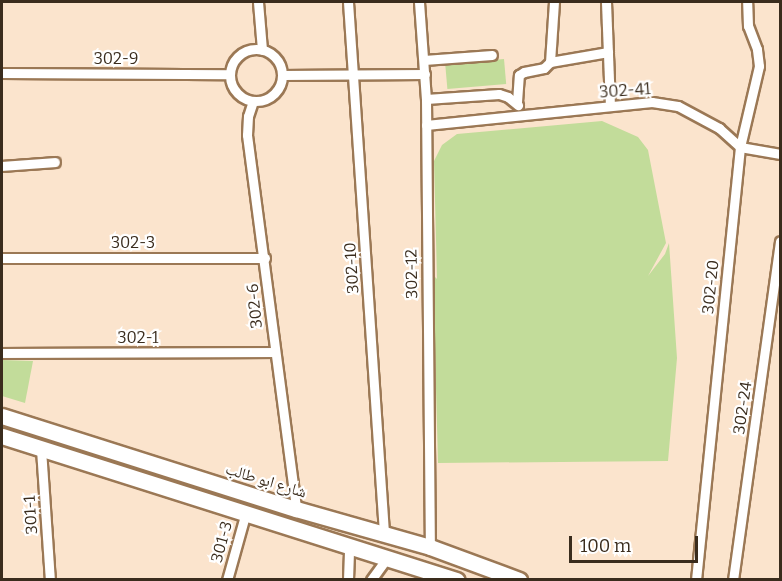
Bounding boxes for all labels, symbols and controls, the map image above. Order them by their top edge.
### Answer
street label: 302-9 [94,49,138,69]
street label: 302-41 [599,80,651,102]
street label: 302-3 [111,233,155,253]
street label: 302-10 [341,242,363,294]
street label: 302-12 [402,249,422,299]
street label: 302-20 [699,259,723,315]
street label: 302-6 [243,283,267,329]
street label: 302-1 [117,328,159,348]
street label: 302-24 [730,380,756,436]
street label: شارع ابو طالب [223,460,309,502]
street label: 301-1 [20,495,42,535]
street label: 301-3 [207,519,237,565]
scale bar [572,524,701,562]
text: 100 m [580,535,631,557]

